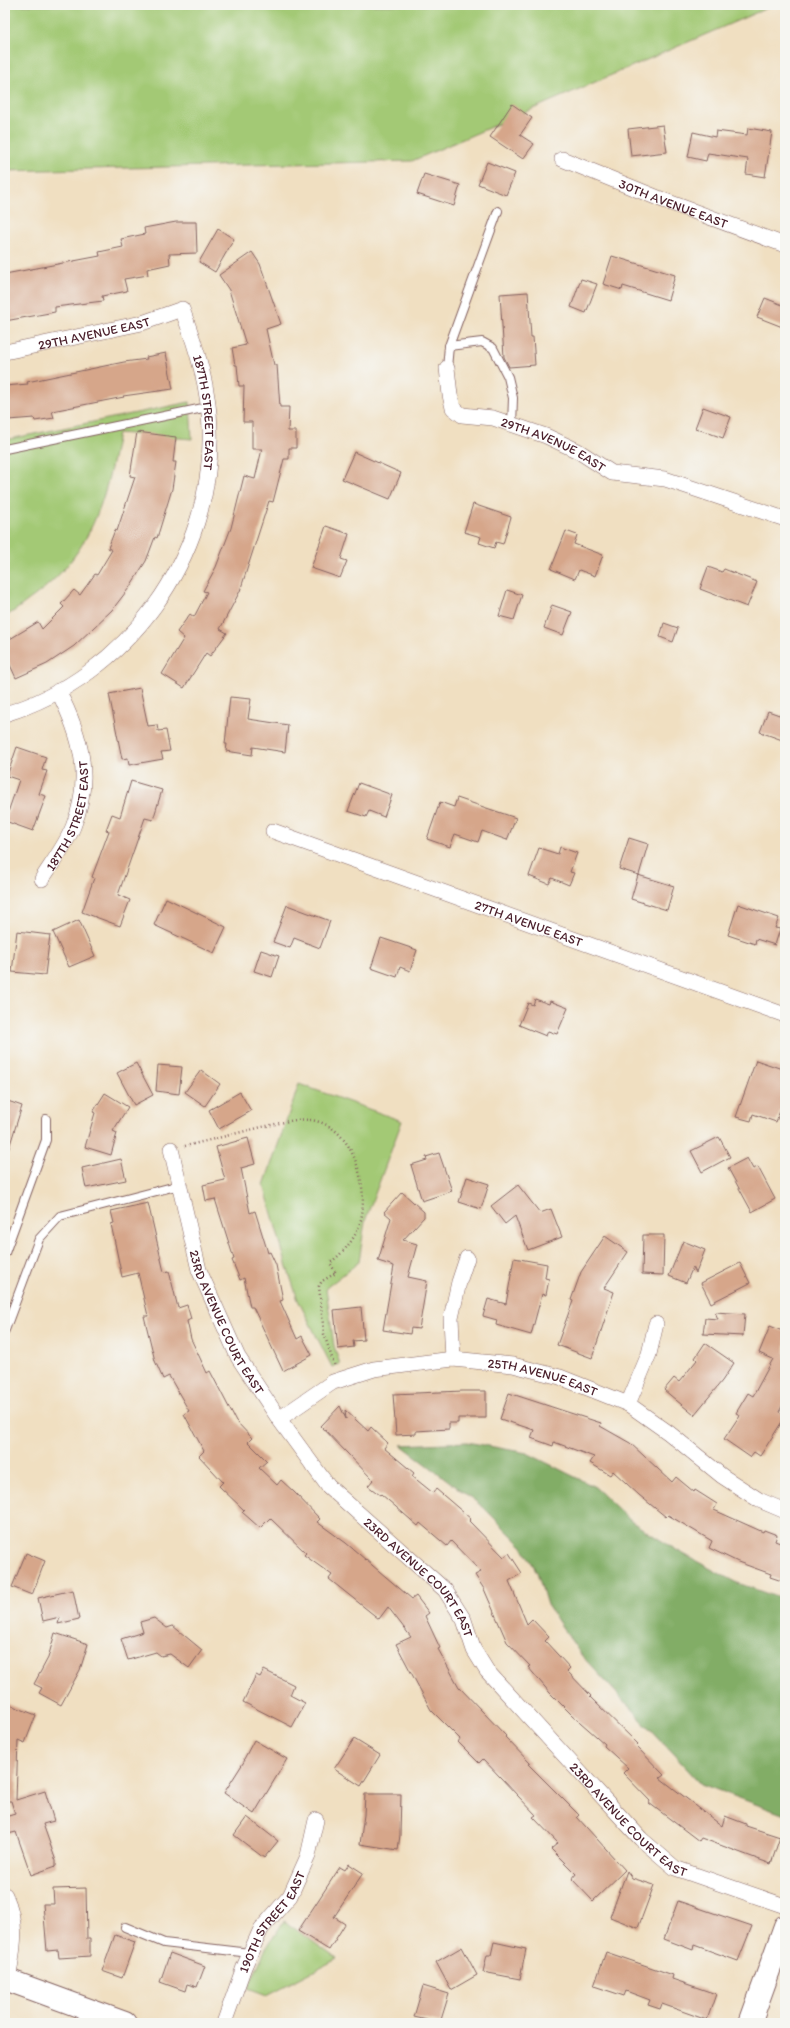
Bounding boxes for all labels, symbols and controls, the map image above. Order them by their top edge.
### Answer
street label: 30TH AVENUE EAST [617,175,731,231]
street label: 29TH AVENUE EAST [37,313,153,352]
street label: 187TH STREET EAST [190,353,218,471]
street label: 29TH AVENUE EAST [499,414,609,475]
street label: 187TH STREET EAST [42,759,91,873]
street label: 27TH AVENUE EAST [473,897,586,949]
street label: 23RD AVENUE COURT EAST [187,1248,268,1397]
street label: 25TH AVENUE EAST [487,1355,601,1399]
street label: 23RD AVENUE COURT EAST [361,1514,477,1639]
street label: 23RD AVENUE COURT EAST [567,1759,690,1879]
street label: 190TH STREET EAST [235,1868,308,1974]

